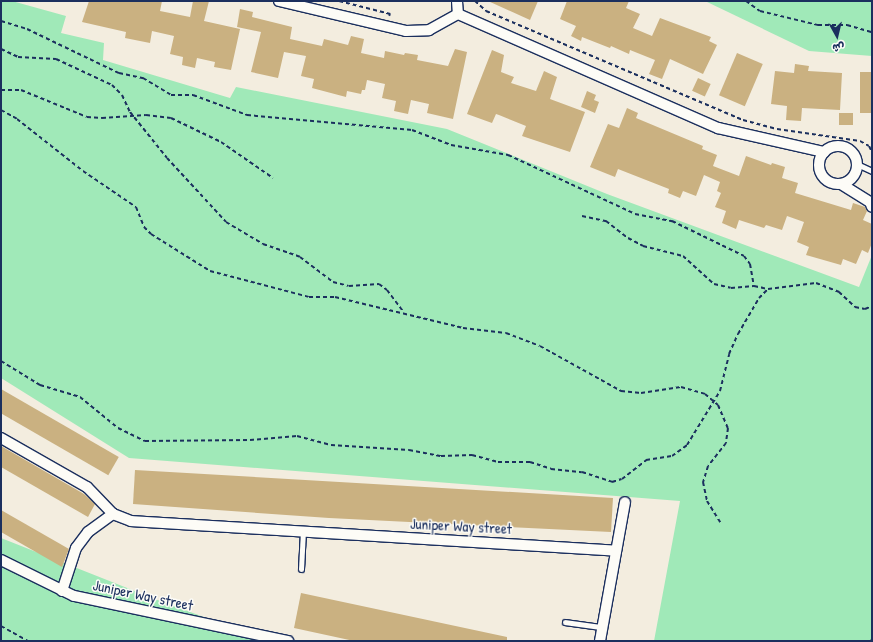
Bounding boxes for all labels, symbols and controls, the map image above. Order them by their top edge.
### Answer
north arrow [817,16,857,56]
text: ش [832,40,846,56]
street label: Juniper Way street [410,514,512,538]
street label: Juniper Way street [91,576,195,614]

